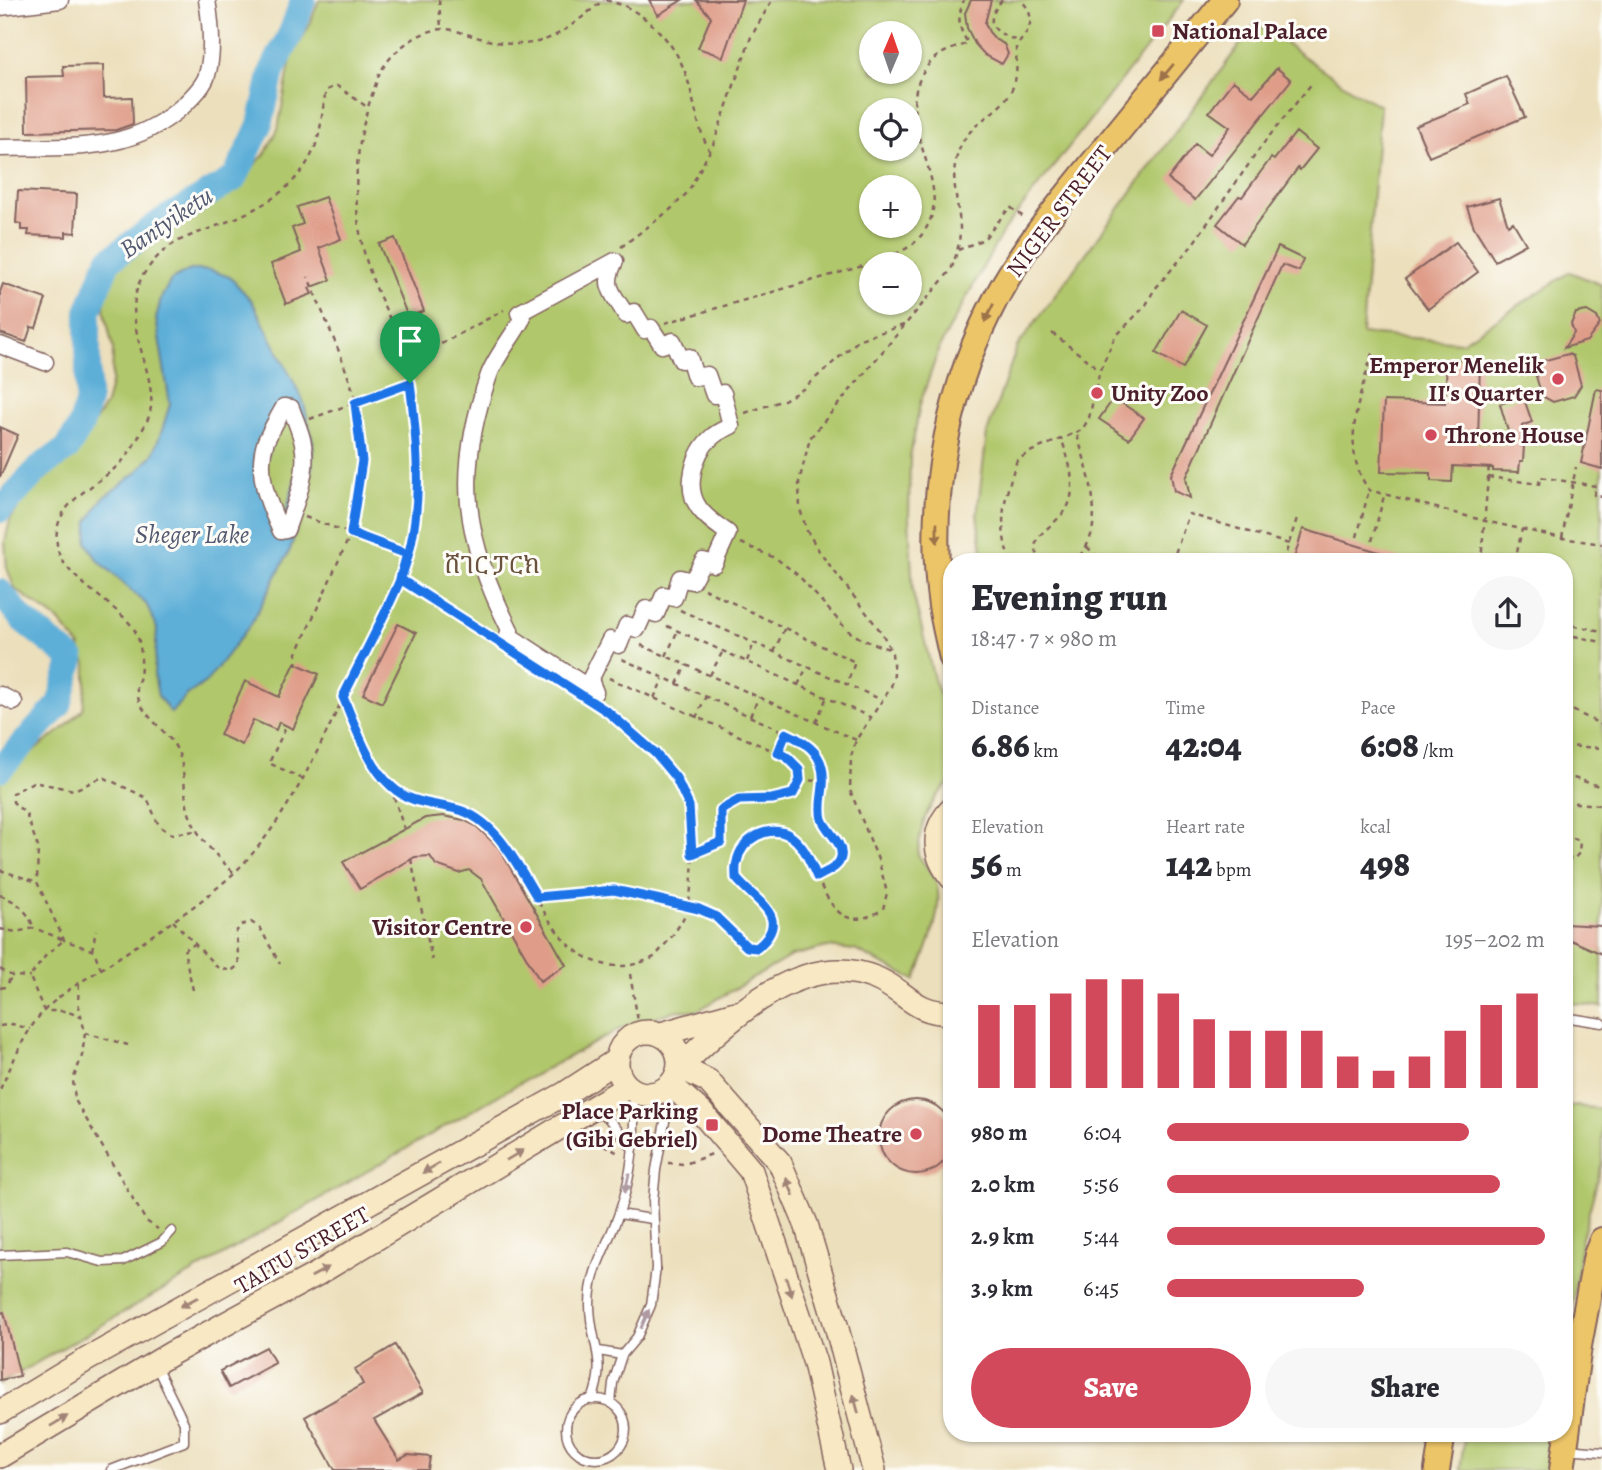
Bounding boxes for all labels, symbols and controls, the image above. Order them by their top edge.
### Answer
place label: National Palace [1172,15,1328,47]
north arrow [859,21,922,84]
map controls [859,21,922,315]
marker: National Palace [1150,23,1166,39]
one-way arrow [1160,63,1175,81]
button: locate [859,98,922,161]
street label: NIGER STREET [999,138,1119,284]
button: + [859,175,922,238]
water label: Bantyiketu [113,178,220,266]
button: − [859,252,922,315]
one-way arrow [983,303,994,323]
pin [380,311,440,383]
icon: arrive [391,322,429,360]
place label: Emperor Menelik II's Quarter [1369,349,1545,409]
marker: Emperor Menelik II's Quarter [1550,371,1566,387]
place label: Unity Zoo [1111,377,1209,409]
marker: Unity Zoo [1089,385,1105,401]
place label: Throne House [1445,419,1584,451]
marker: Throne House [1423,427,1439,443]
water label: Sheger Lake [135,517,249,552]
one-way arrow [931,522,943,544]
park label: ሸገር ፓርክ [444,549,540,581]
text: Evening run [971,571,1168,623]
button: share [1471,576,1545,650]
text: 18:47 · 7 × 980 m [971,623,1117,654]
text: Distance [971,695,1039,721]
text: Time [1166,695,1205,721]
text: Pace [1360,695,1396,721]
text: 6.86 [971,721,1030,769]
text: 42:04 [1166,721,1242,769]
text: 6:08 [1360,721,1419,769]
text: km [1030,738,1059,764]
text: /km [1419,738,1454,764]
text: Elevation [971,814,1044,840]
text: Heart rate [1166,814,1245,840]
text: kcal [1360,814,1391,840]
text: 56 [971,840,1002,888]
text: 142 [1166,840,1212,888]
text: 498 [1360,840,1410,888]
text: m [1002,857,1022,883]
text: bpm [1212,857,1252,883]
place label: Visitor Centre [371,911,512,943]
marker: Visitor Centre [518,919,534,935]
text: Elevation [971,924,1059,955]
text: 195–202 m [1445,924,1545,955]
place label: Place Parking (Gibi Gebriel) [561,1095,699,1155]
marker: Place Parking (Gibi Gebriel) [704,1117,720,1133]
text: 980 m [971,1117,1028,1148]
text: 6:04 [1083,1117,1122,1148]
place label: Dome Theatre [762,1118,902,1150]
marker: Dome Theatre [908,1126,924,1142]
one-way arrow [506,1149,525,1162]
one-way arrow [421,1162,440,1174]
text: 2.0 km [971,1169,1035,1200]
text: 5:56 [1083,1169,1119,1200]
one-way arrow [621,1172,632,1194]
one-way arrow [784,1176,795,1197]
street label: TAITU STREET [229,1198,375,1302]
text: 2.9 km [971,1221,1034,1252]
text: 5:44 [1083,1221,1119,1252]
one-way arrow [310,1266,330,1278]
text: 3.9 km [971,1273,1033,1304]
text: 6:45 [1083,1273,1119,1304]
one-way arrow [785,1277,795,1298]
one-way arrow [179,1296,199,1308]
one-way arrow [639,1309,651,1329]
button: Save [971,1348,1251,1428]
button: Share [1265,1348,1545,1428]
one-way arrow [851,1393,861,1414]
one-way arrow [49,1415,68,1428]

